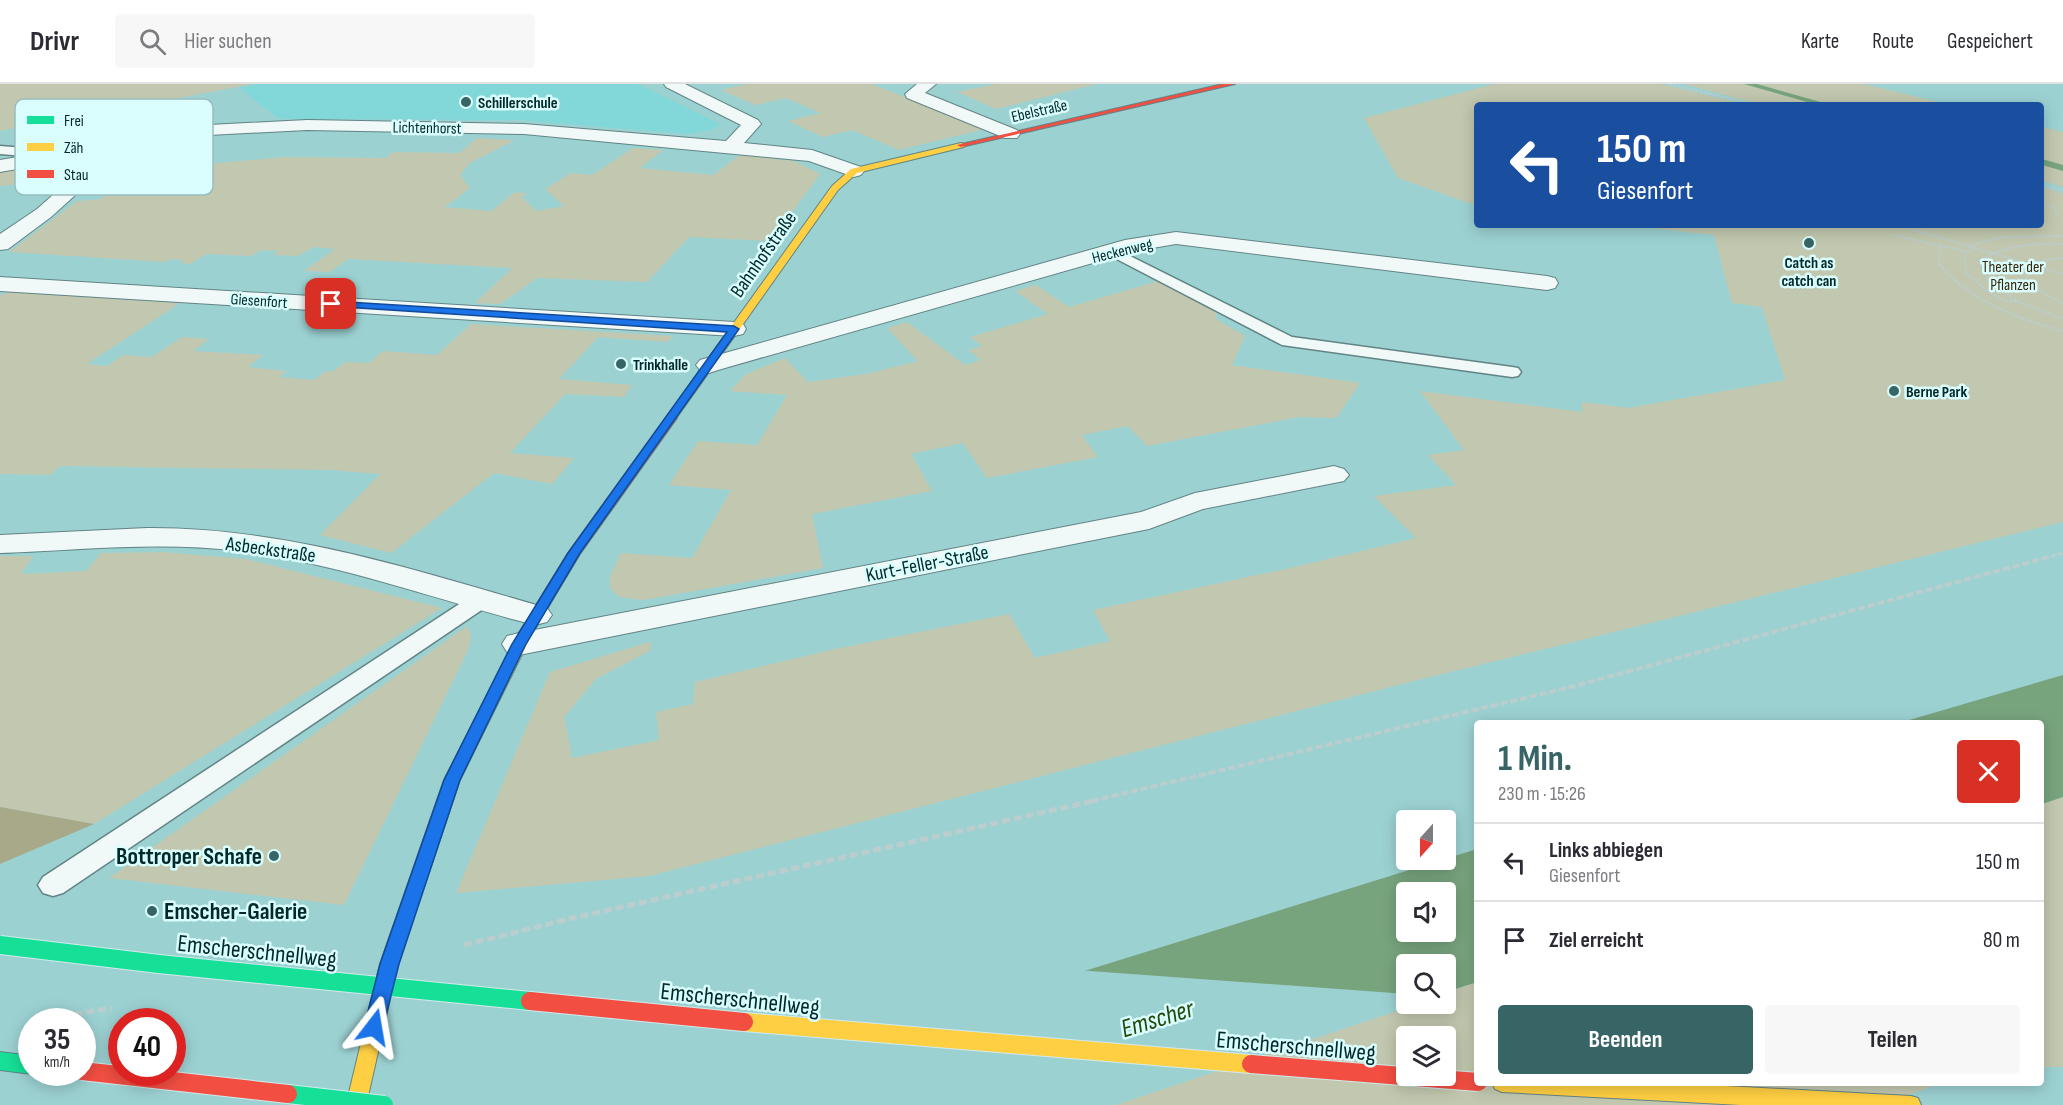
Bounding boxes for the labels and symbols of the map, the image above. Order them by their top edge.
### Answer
place label: Schillerschule [478,94,558,113]
marker: Schillerschule [459,95,473,109]
street label: Ebelstraße [1009,96,1069,127]
legend [15,99,213,195]
text: Frei [64,112,84,131]
street label: Lichtenhorst [392,118,462,139]
text: Zäh [64,139,83,158]
text: Stau [64,166,89,185]
street label: Bahnhofstraße [726,207,802,302]
street label: Heckenweg [1090,235,1155,268]
marker: Catch as catch can [1802,236,1816,250]
place label: Catch as catch can [1781,254,1837,291]
park label: Theater der Pflanzen [1982,258,2044,295]
pin [305,278,356,329]
street label: Giesenfort [230,290,288,313]
place label: Trinkhalle [633,356,688,375]
marker: Trinkhalle [614,357,628,371]
place label: Berne Park [1906,383,1967,402]
marker: Berne Park [1887,384,1901,398]
street label: Asbeckstraße [223,532,317,568]
street label: Kurt-Feller-Straße [864,540,991,588]
north arrow [1396,810,1456,870]
place label: Bottroper Schafe [116,842,262,871]
marker: Bottroper Schafe [267,849,281,863]
place label: Emscher-Galerie [164,897,307,926]
marker: Emscher-Galerie [145,904,159,918]
street label: Emscherschnellweg [176,929,338,974]
street label: Emscherschnellweg [659,977,821,1022]
water label: Emscher [1117,993,1199,1045]
position arrow [342,995,406,1059]
speed limit sign: 40 [108,1008,186,1086]
street label: Emscherschnellweg [1215,1025,1377,1068]

